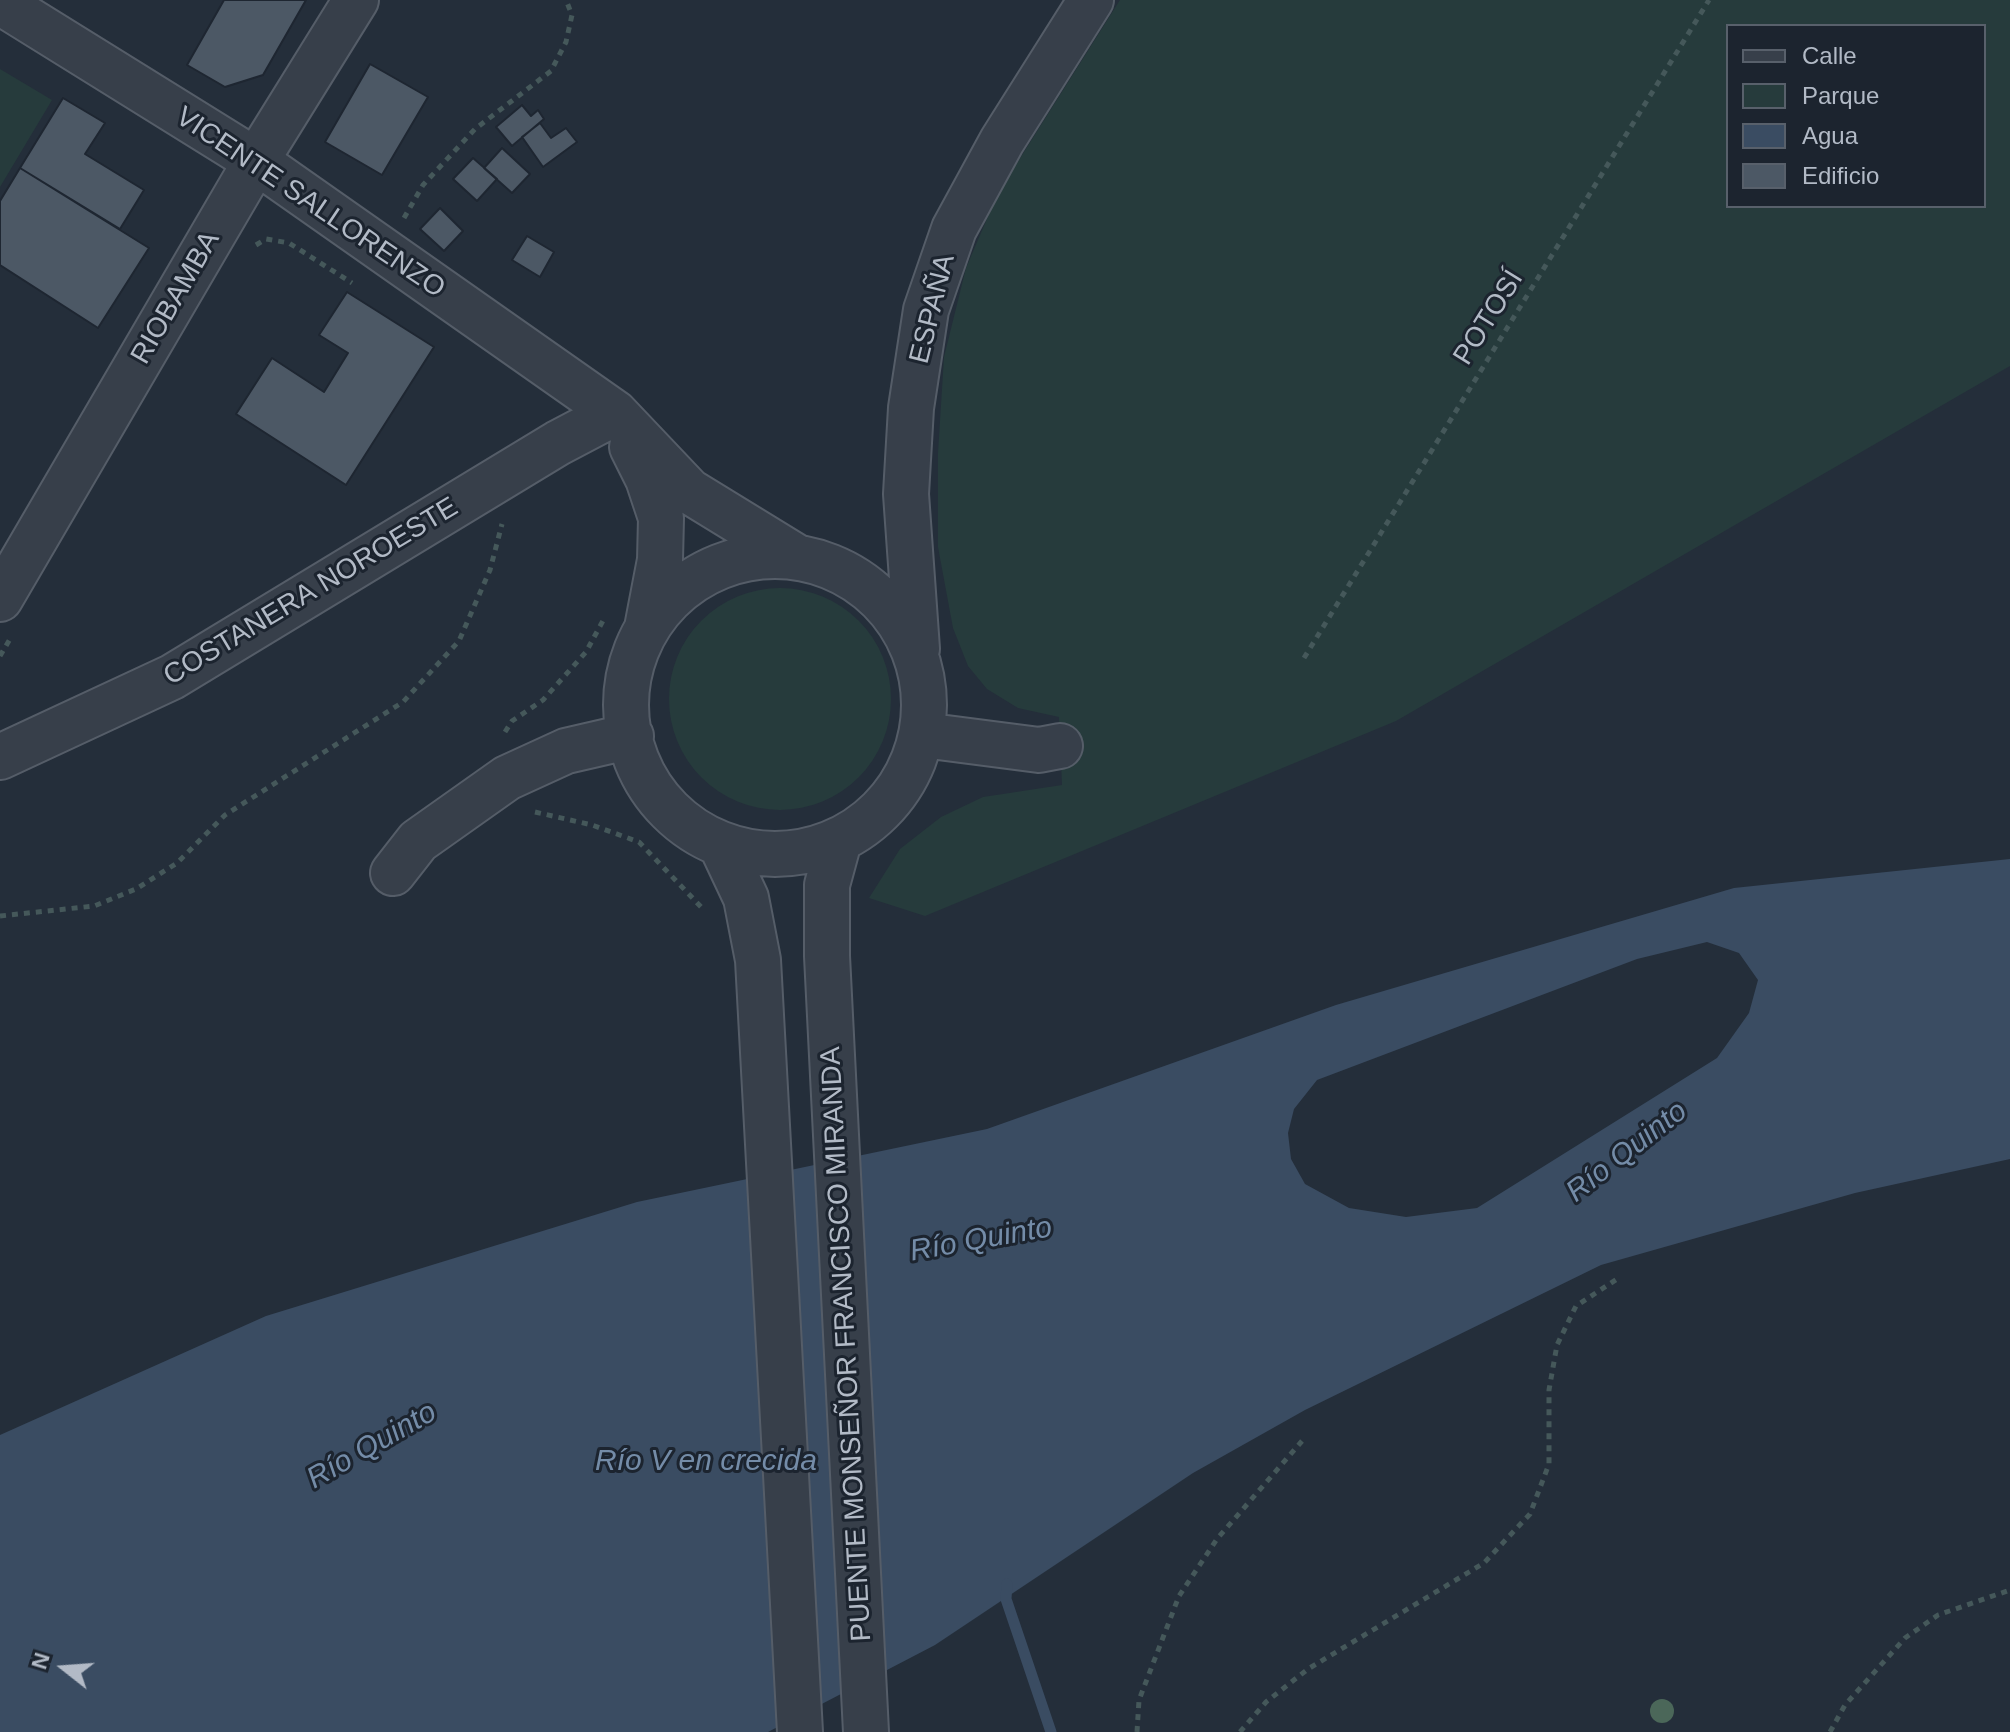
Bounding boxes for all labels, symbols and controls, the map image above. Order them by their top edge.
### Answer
legend [1726,24,1986,208]
text: Calle [1802,42,1857,69]
text: Parque [1802,82,1879,109]
street label: VICENTE SALLORENZO [169,100,451,306]
text: Agua [1802,122,1858,149]
text: Edificio [1802,162,1879,189]
street label: RIOBAMBA [124,226,228,370]
street label: ESPAÑA [903,251,963,367]
street label: POTOSÍ [1447,264,1531,372]
street label: COSTANERA NOROESTE [158,491,464,693]
street label: PUENTE MONSEÑOR FRANCISCO MIRANDA [815,1046,879,1642]
water label: Río Quinto [1559,1094,1695,1210]
water label: Río Quinto [907,1210,1055,1270]
water label: Río Quinto [301,1395,443,1497]
water label: Río V en crecida [595,1444,817,1480]
north arrow [24,1628,104,1708]
text: N [26,1650,55,1672]

